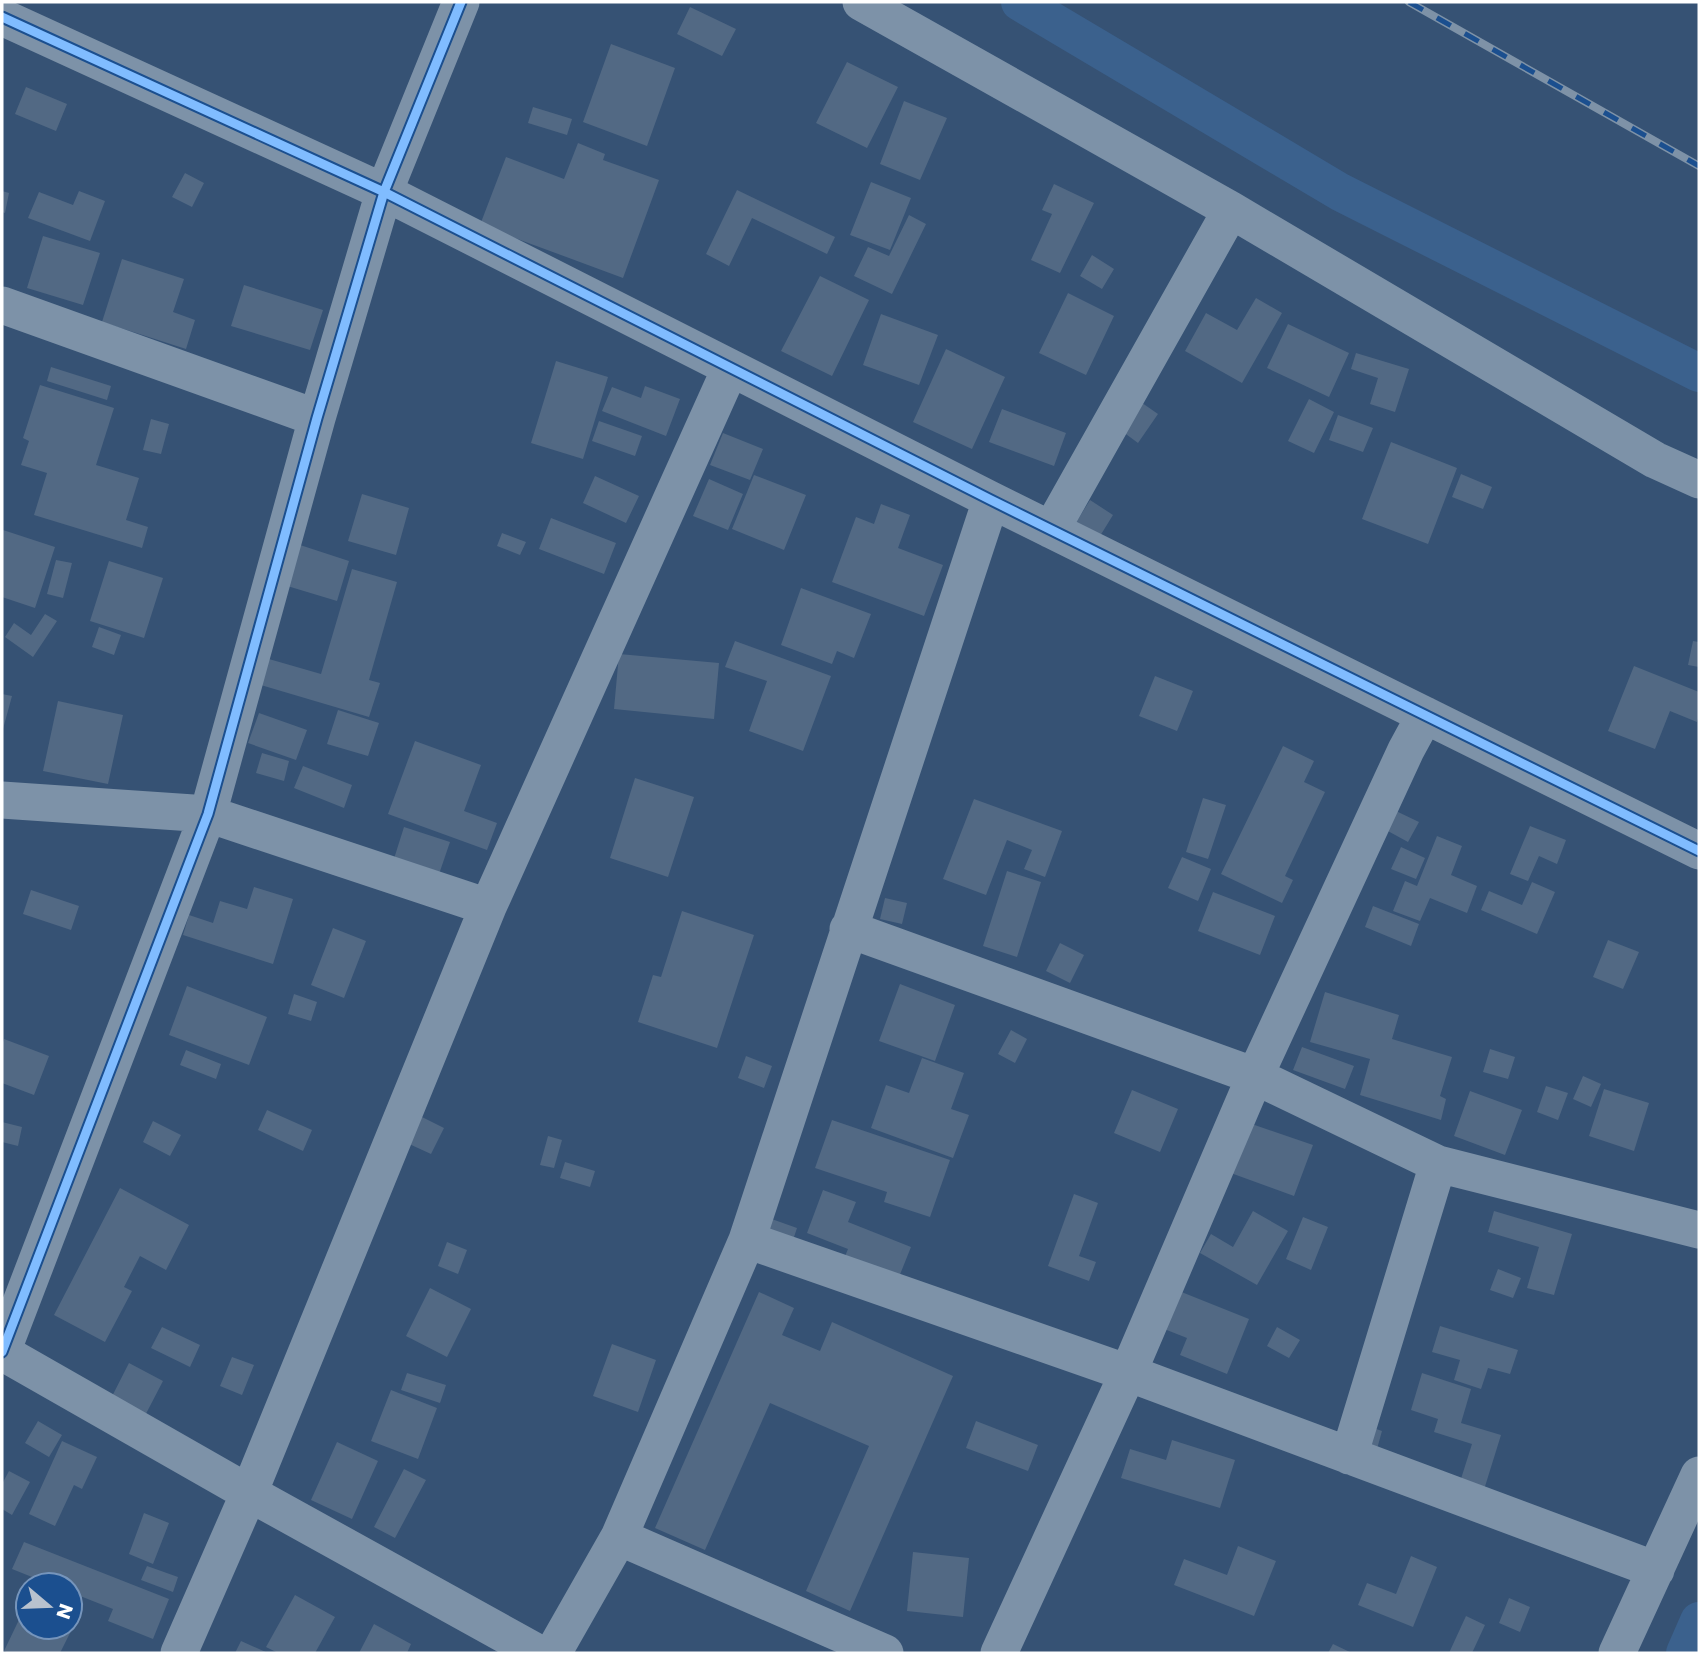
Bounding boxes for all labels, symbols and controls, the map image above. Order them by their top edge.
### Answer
north arrow [14,1571,84,1641]
text: N [50,1600,80,1623]

